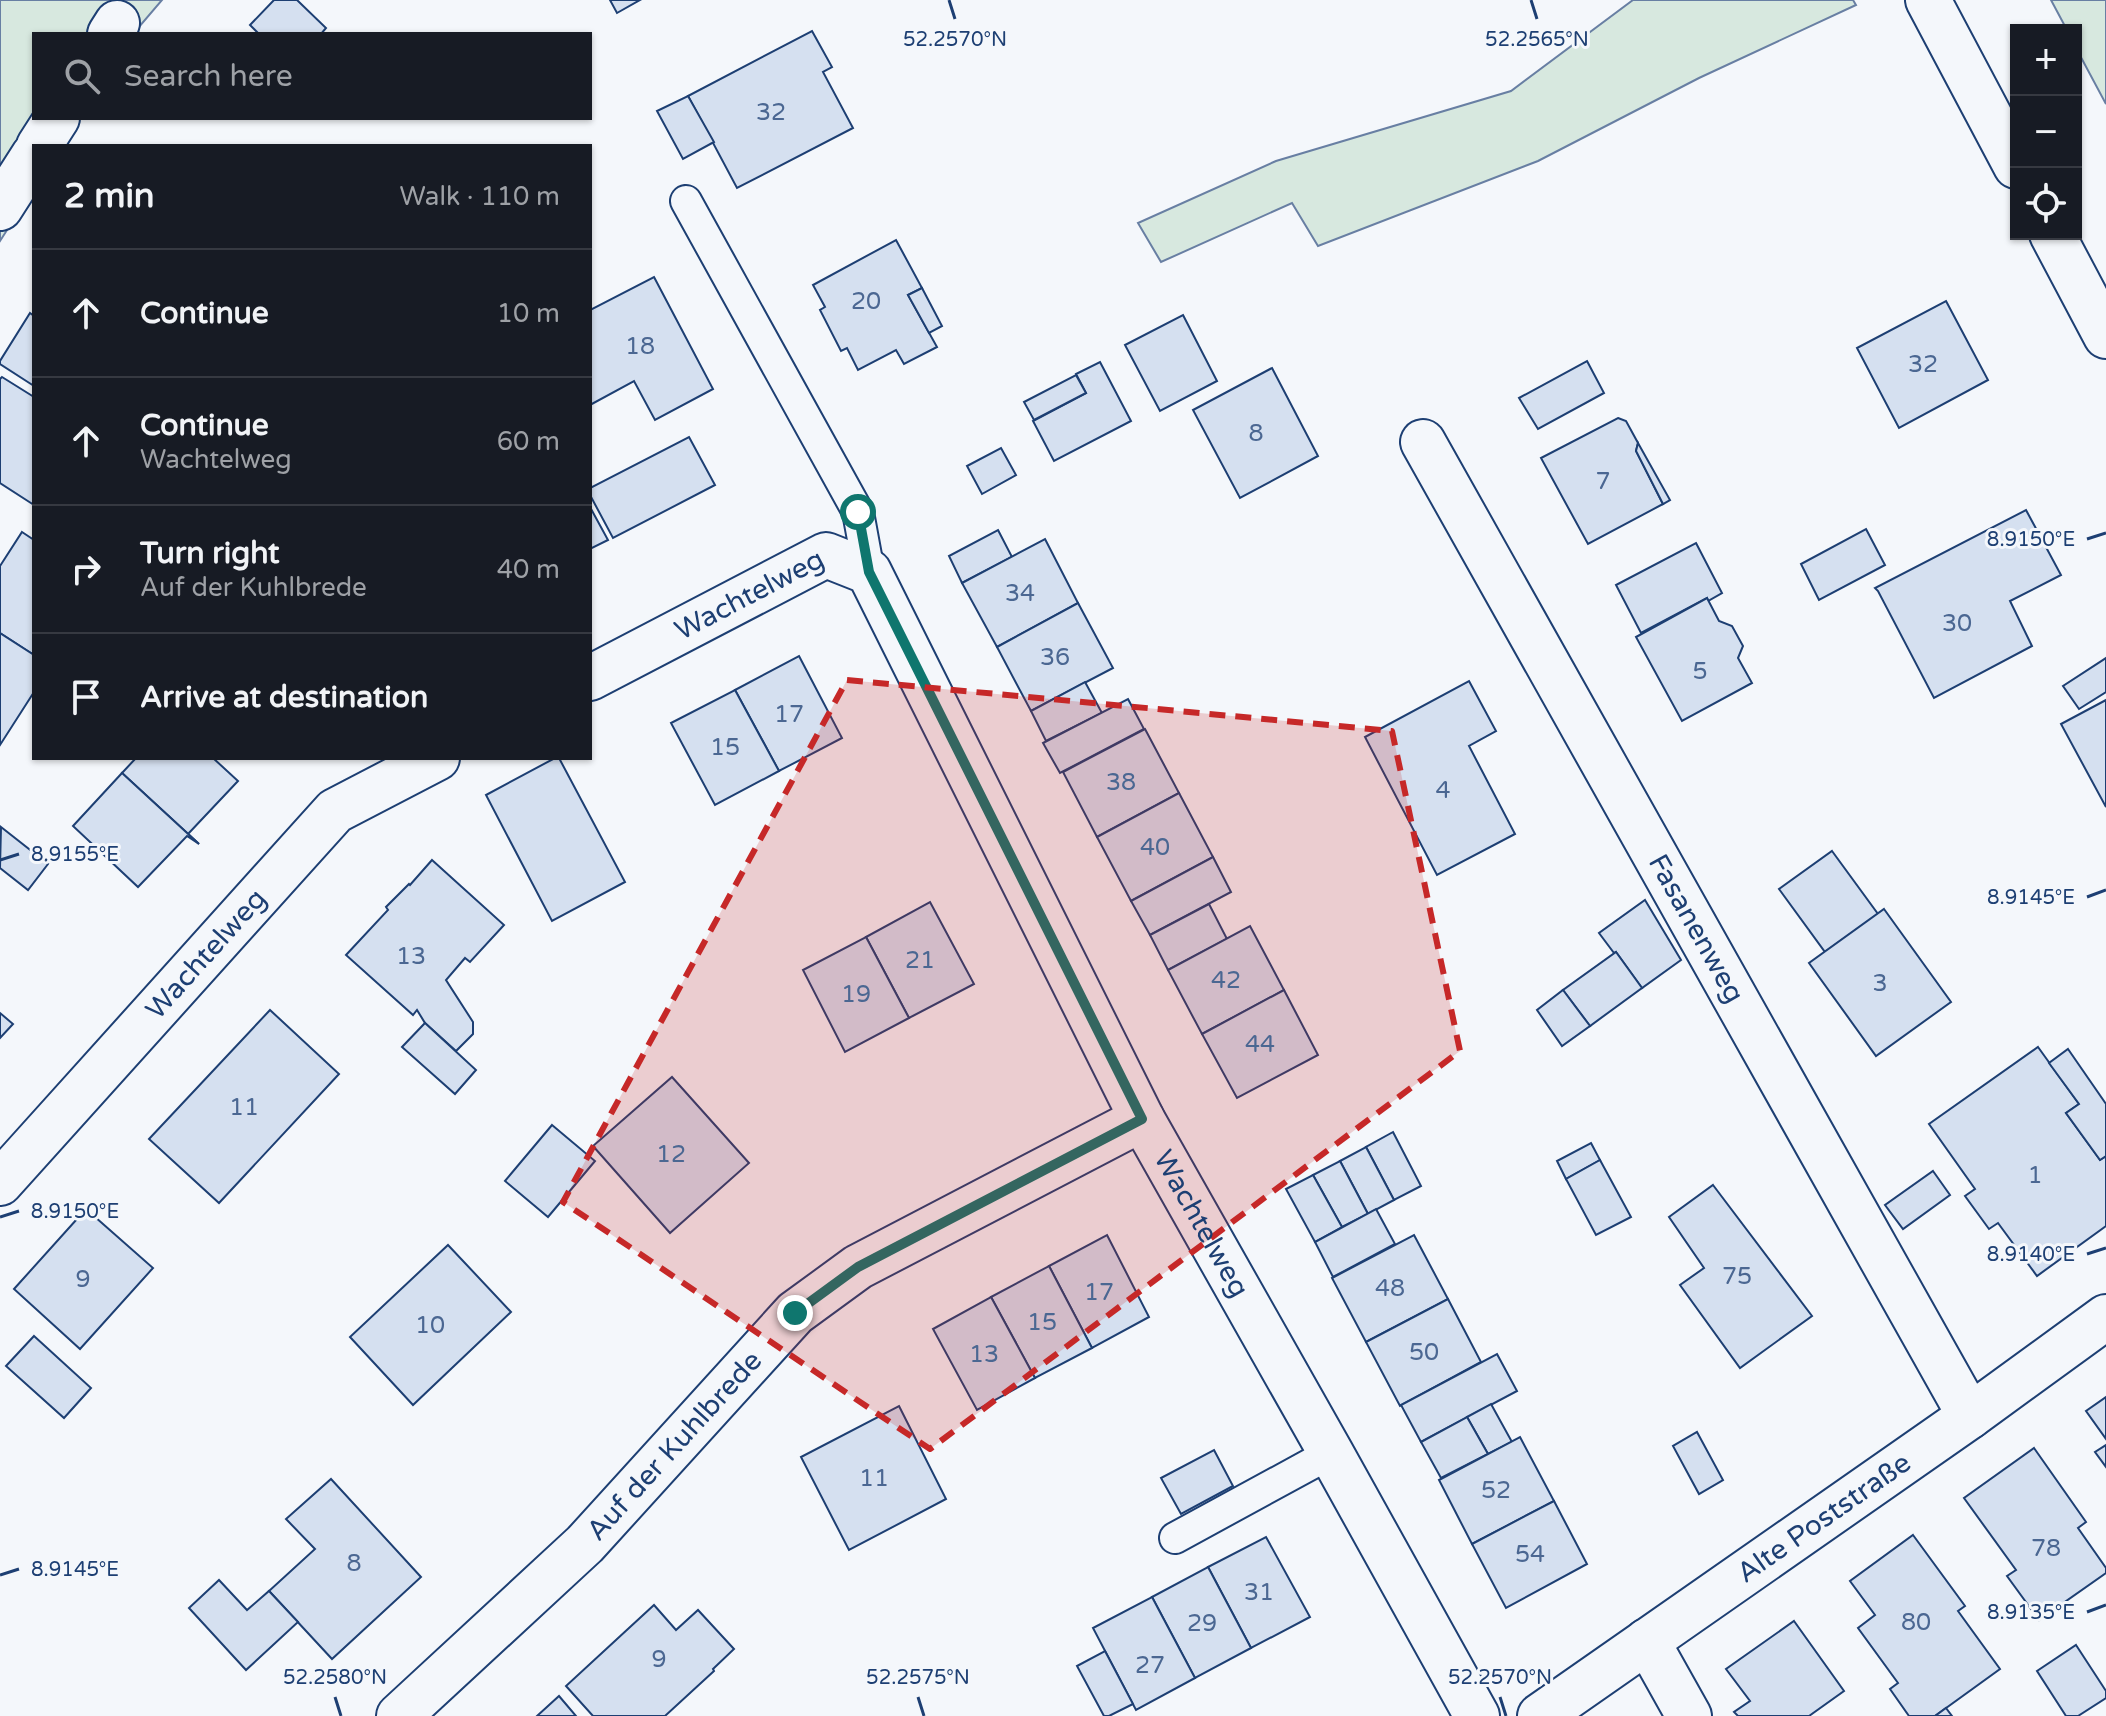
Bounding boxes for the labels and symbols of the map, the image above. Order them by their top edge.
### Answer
text: 52.2570°N [903,28,1007,52]
text: 52.2565°N [1485,28,1589,52]
house number: 32 [756,98,786,127]
house number: 20 [851,287,881,316]
house number: 18 [625,332,655,361]
house number: 32 [1908,350,1938,379]
house number: 8 [1248,419,1264,448]
house number: 7 [1595,467,1611,496]
route start [840,494,876,530]
text: 8.9150°E [1987,528,2075,552]
street label: Wachtelweg [669,542,830,648]
house number: 34 [1005,579,1035,608]
house number: 30 [1942,609,1972,638]
house number: 36 [1040,643,1070,672]
house number: 5 [1692,657,1708,686]
house number: 17 [774,700,804,729]
house number: 15 [710,733,740,762]
house number: 38 [1106,768,1136,797]
house number: 4 [1435,776,1451,805]
house number: 40 [1140,833,1170,862]
text: 8.9155°E [31,843,119,867]
street label: Fasanenweg [1641,848,1751,1009]
street label: Wachtelweg [139,882,273,1026]
text: 8.9145°E [1987,886,2075,910]
house number: 13 [396,942,426,971]
house number: 21 [905,946,935,975]
house number: 42 [1211,966,1241,995]
house number: 3 [1872,969,1888,998]
house number: 19 [841,980,871,1009]
house number: 44 [1245,1030,1275,1059]
house number: 11 [229,1093,259,1122]
house number: 12 [656,1140,686,1169]
street label: Wachtelweg [1146,1144,1256,1303]
house number: 1 [2027,1161,2043,1190]
text: 8.9150°E [31,1200,119,1224]
text: 8.9140°E [1987,1243,2075,1267]
house number: 75 [1722,1262,1752,1291]
house number: 9 [75,1265,91,1294]
house number: 48 [1375,1274,1405,1303]
house number: 17 [1084,1278,1114,1307]
route end [777,1295,813,1331]
house number: 15 [1027,1308,1057,1337]
house number: 10 [415,1311,445,1340]
house number: 50 [1409,1338,1439,1367]
house number: 13 [969,1340,999,1369]
street label: Auf der Kuhlbrede [579,1344,769,1548]
street label: Alte Poststraße [1730,1446,1917,1590]
house number: 11 [859,1464,889,1493]
house number: 52 [1481,1476,1511,1505]
house number: 78 [2031,1534,2061,1563]
house number: 54 [1515,1540,1545,1569]
house number: 8 [346,1549,362,1578]
text: 8.9145°E [31,1558,119,1582]
house number: 31 [1244,1578,1274,1607]
text: 8.9135°E [1987,1601,2075,1625]
house number: 80 [1901,1608,1931,1637]
house number: 29 [1187,1609,1217,1638]
house number: 9 [651,1645,667,1674]
house number: 27 [1135,1651,1165,1680]
text: 52.2580°N [283,1666,387,1690]
text: 52.2575°N [866,1666,970,1690]
text: 52.2570°N [1448,1666,1552,1690]

